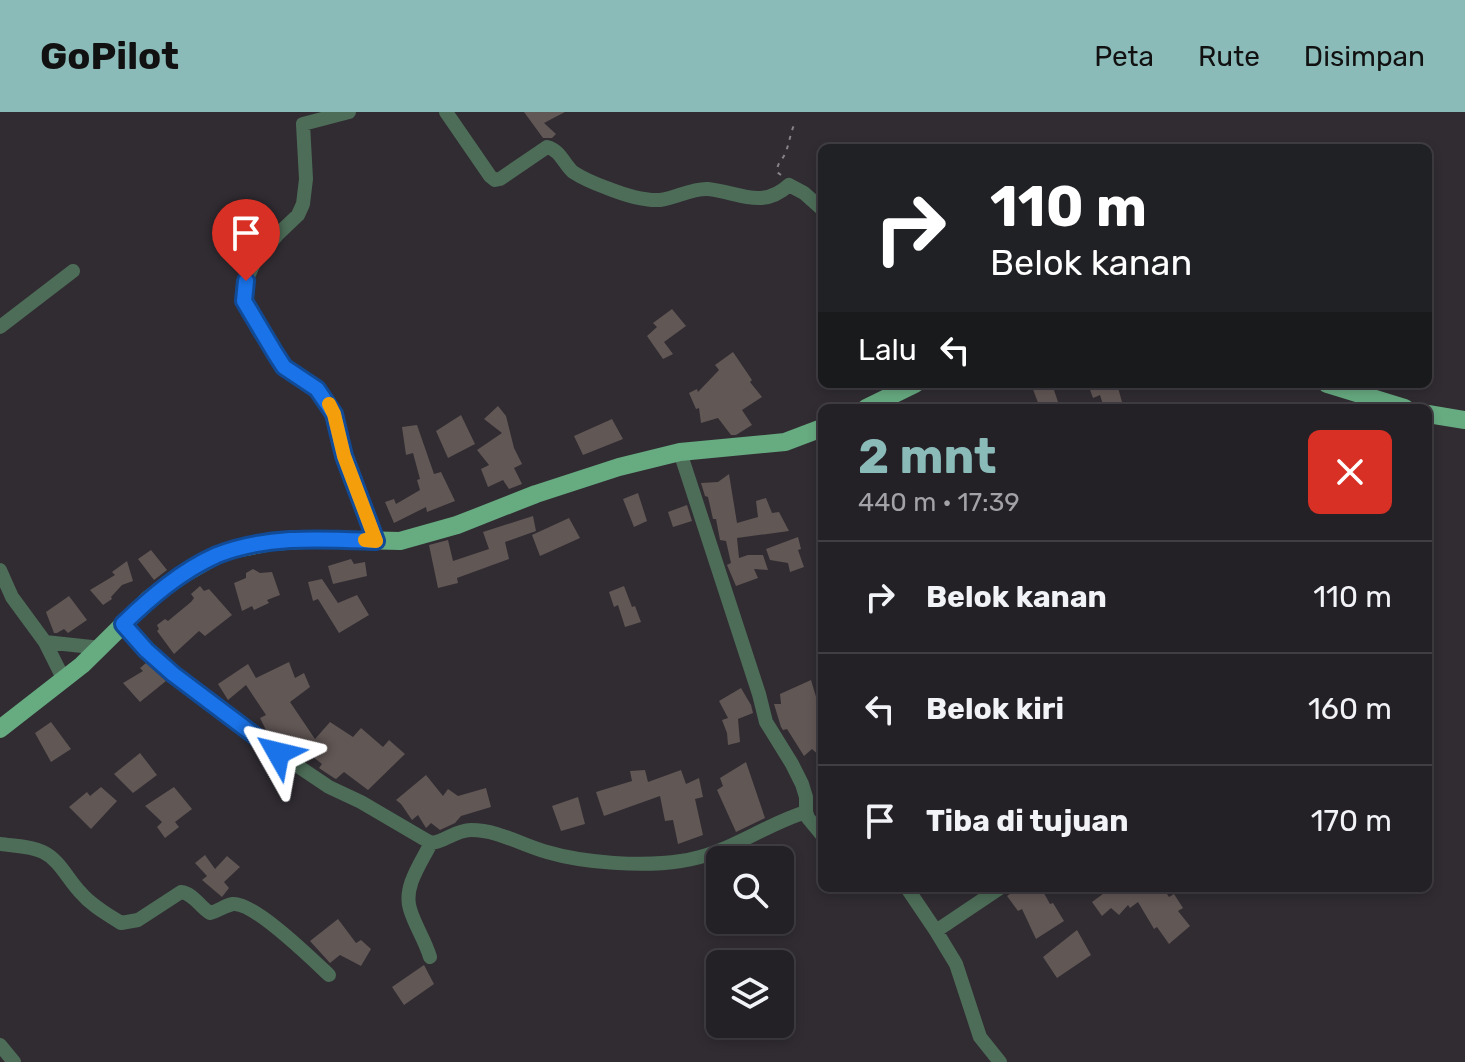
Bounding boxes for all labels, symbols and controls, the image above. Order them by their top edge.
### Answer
text: GoPilot [40,33,179,79]
text: Peta [1094,40,1154,73]
text: Rute [1198,40,1260,73]
text: Disimpan [1304,40,1425,73]
text: 110 m [990,174,1147,240]
icon: right [858,176,962,280]
pin [212,199,280,281]
icon: arrive [224,211,268,255]
text: Belok kanan [990,241,1192,284]
icon: left [933,328,977,372]
text: Lalu [858,332,917,368]
text: 2 mnt [858,428,996,485]
button: close [1308,430,1392,514]
text: 440 m · 17:39 [858,487,1020,518]
icon: right [858,575,902,619]
text: Belok kanan [926,579,1107,615]
text: 110 m [1313,579,1392,615]
icon: left [858,687,902,731]
text: Belok kiri [926,691,1064,727]
text: 160 m [1308,691,1392,727]
position arrow [236,711,320,795]
icon: arrive [858,799,902,843]
text: Tiba di tujuan [926,803,1128,839]
text: 170 m [1311,803,1392,839]
map controls [706,846,794,1038]
button: search [706,846,794,934]
button: layers [706,950,794,1038]

